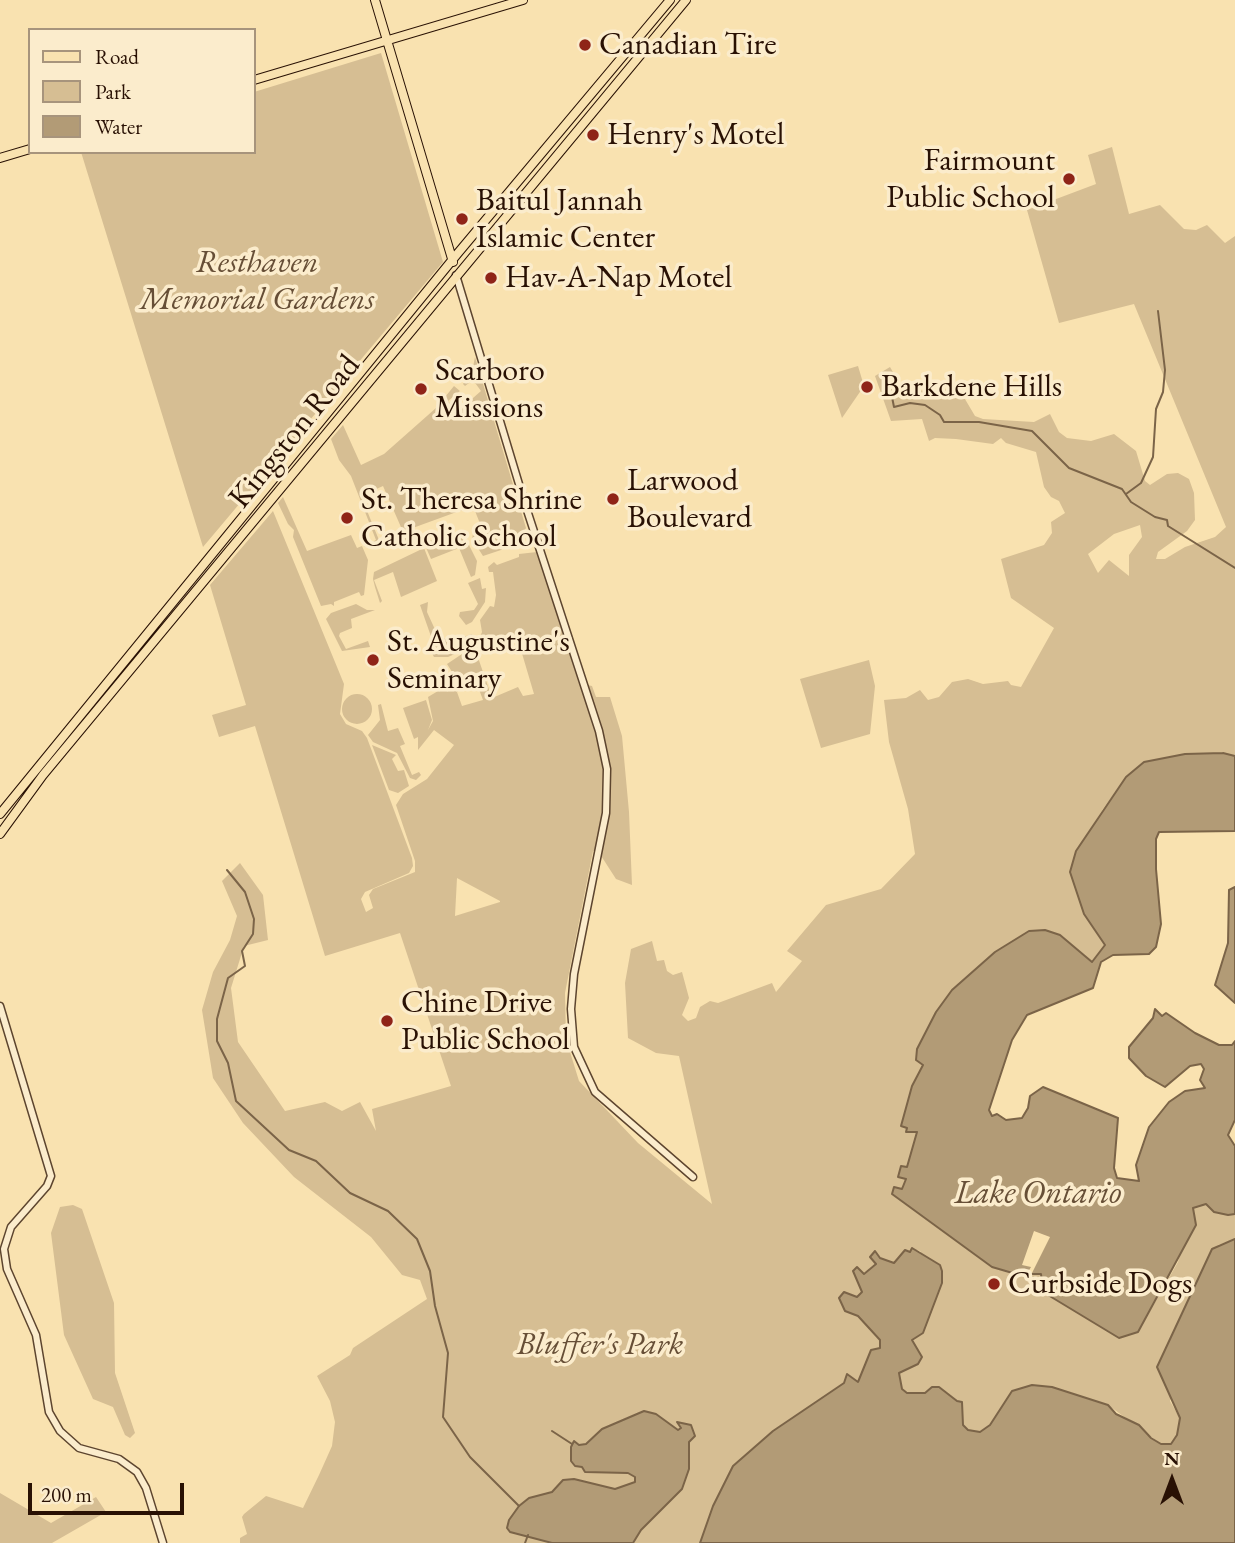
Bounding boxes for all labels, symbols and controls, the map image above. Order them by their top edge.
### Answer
place label: Canadian Tire [599,26,777,64]
legend [28,28,256,154]
marker: Canadian Tire [577,37,593,53]
text: Road [95,43,139,70]
text: Park [95,78,131,105]
text: Water [95,113,142,140]
place label: Henry's Motel [607,116,784,154]
marker: Henry's Motel [585,127,601,143]
place label: Fairmount Public School [886,142,1055,217]
marker: Fairmount Public School [1061,171,1077,187]
place label: Baitul Jannah Islamic Center [476,182,655,257]
marker: Baitul Jannah Islamic Center [454,211,470,227]
park label: Resthaven Memorial Gardens [140,244,374,319]
place label: Hav-A-Nap Motel [505,259,732,297]
marker: Hav-A-Nap Motel [483,270,499,286]
street label: Kingston Road [221,347,369,517]
place label: Scarboro Missions [435,352,545,427]
place label: Barkdene Hills [881,368,1062,406]
marker: Barkdene Hills [859,379,875,395]
marker: Scarboro Missions [413,381,429,397]
place label: Larwood Boulevard [627,462,752,537]
place label: St. Theresa Shrine Catholic School [361,481,582,556]
marker: Larwood Boulevard [605,491,621,507]
marker: St. Theresa Shrine Catholic School [339,510,355,526]
place label: St. Augustine's Seminary [387,623,570,698]
marker: St. Augustine's Seminary [365,652,381,668]
place label: Chine Drive Public School [401,984,570,1059]
marker: Chine Drive Public School [379,1013,395,1029]
water label: Lake Ontario [954,1174,1122,1214]
place label: Curbside Dogs [1008,1265,1192,1303]
marker: Curbside Dogs [986,1276,1002,1292]
park label: Bluffer's Park [517,1326,683,1364]
north arrow [1137,1445,1207,1515]
text: N [1164,1446,1180,1471]
scale bar [32,1470,187,1514]
text: 200 m [41,1481,92,1508]

